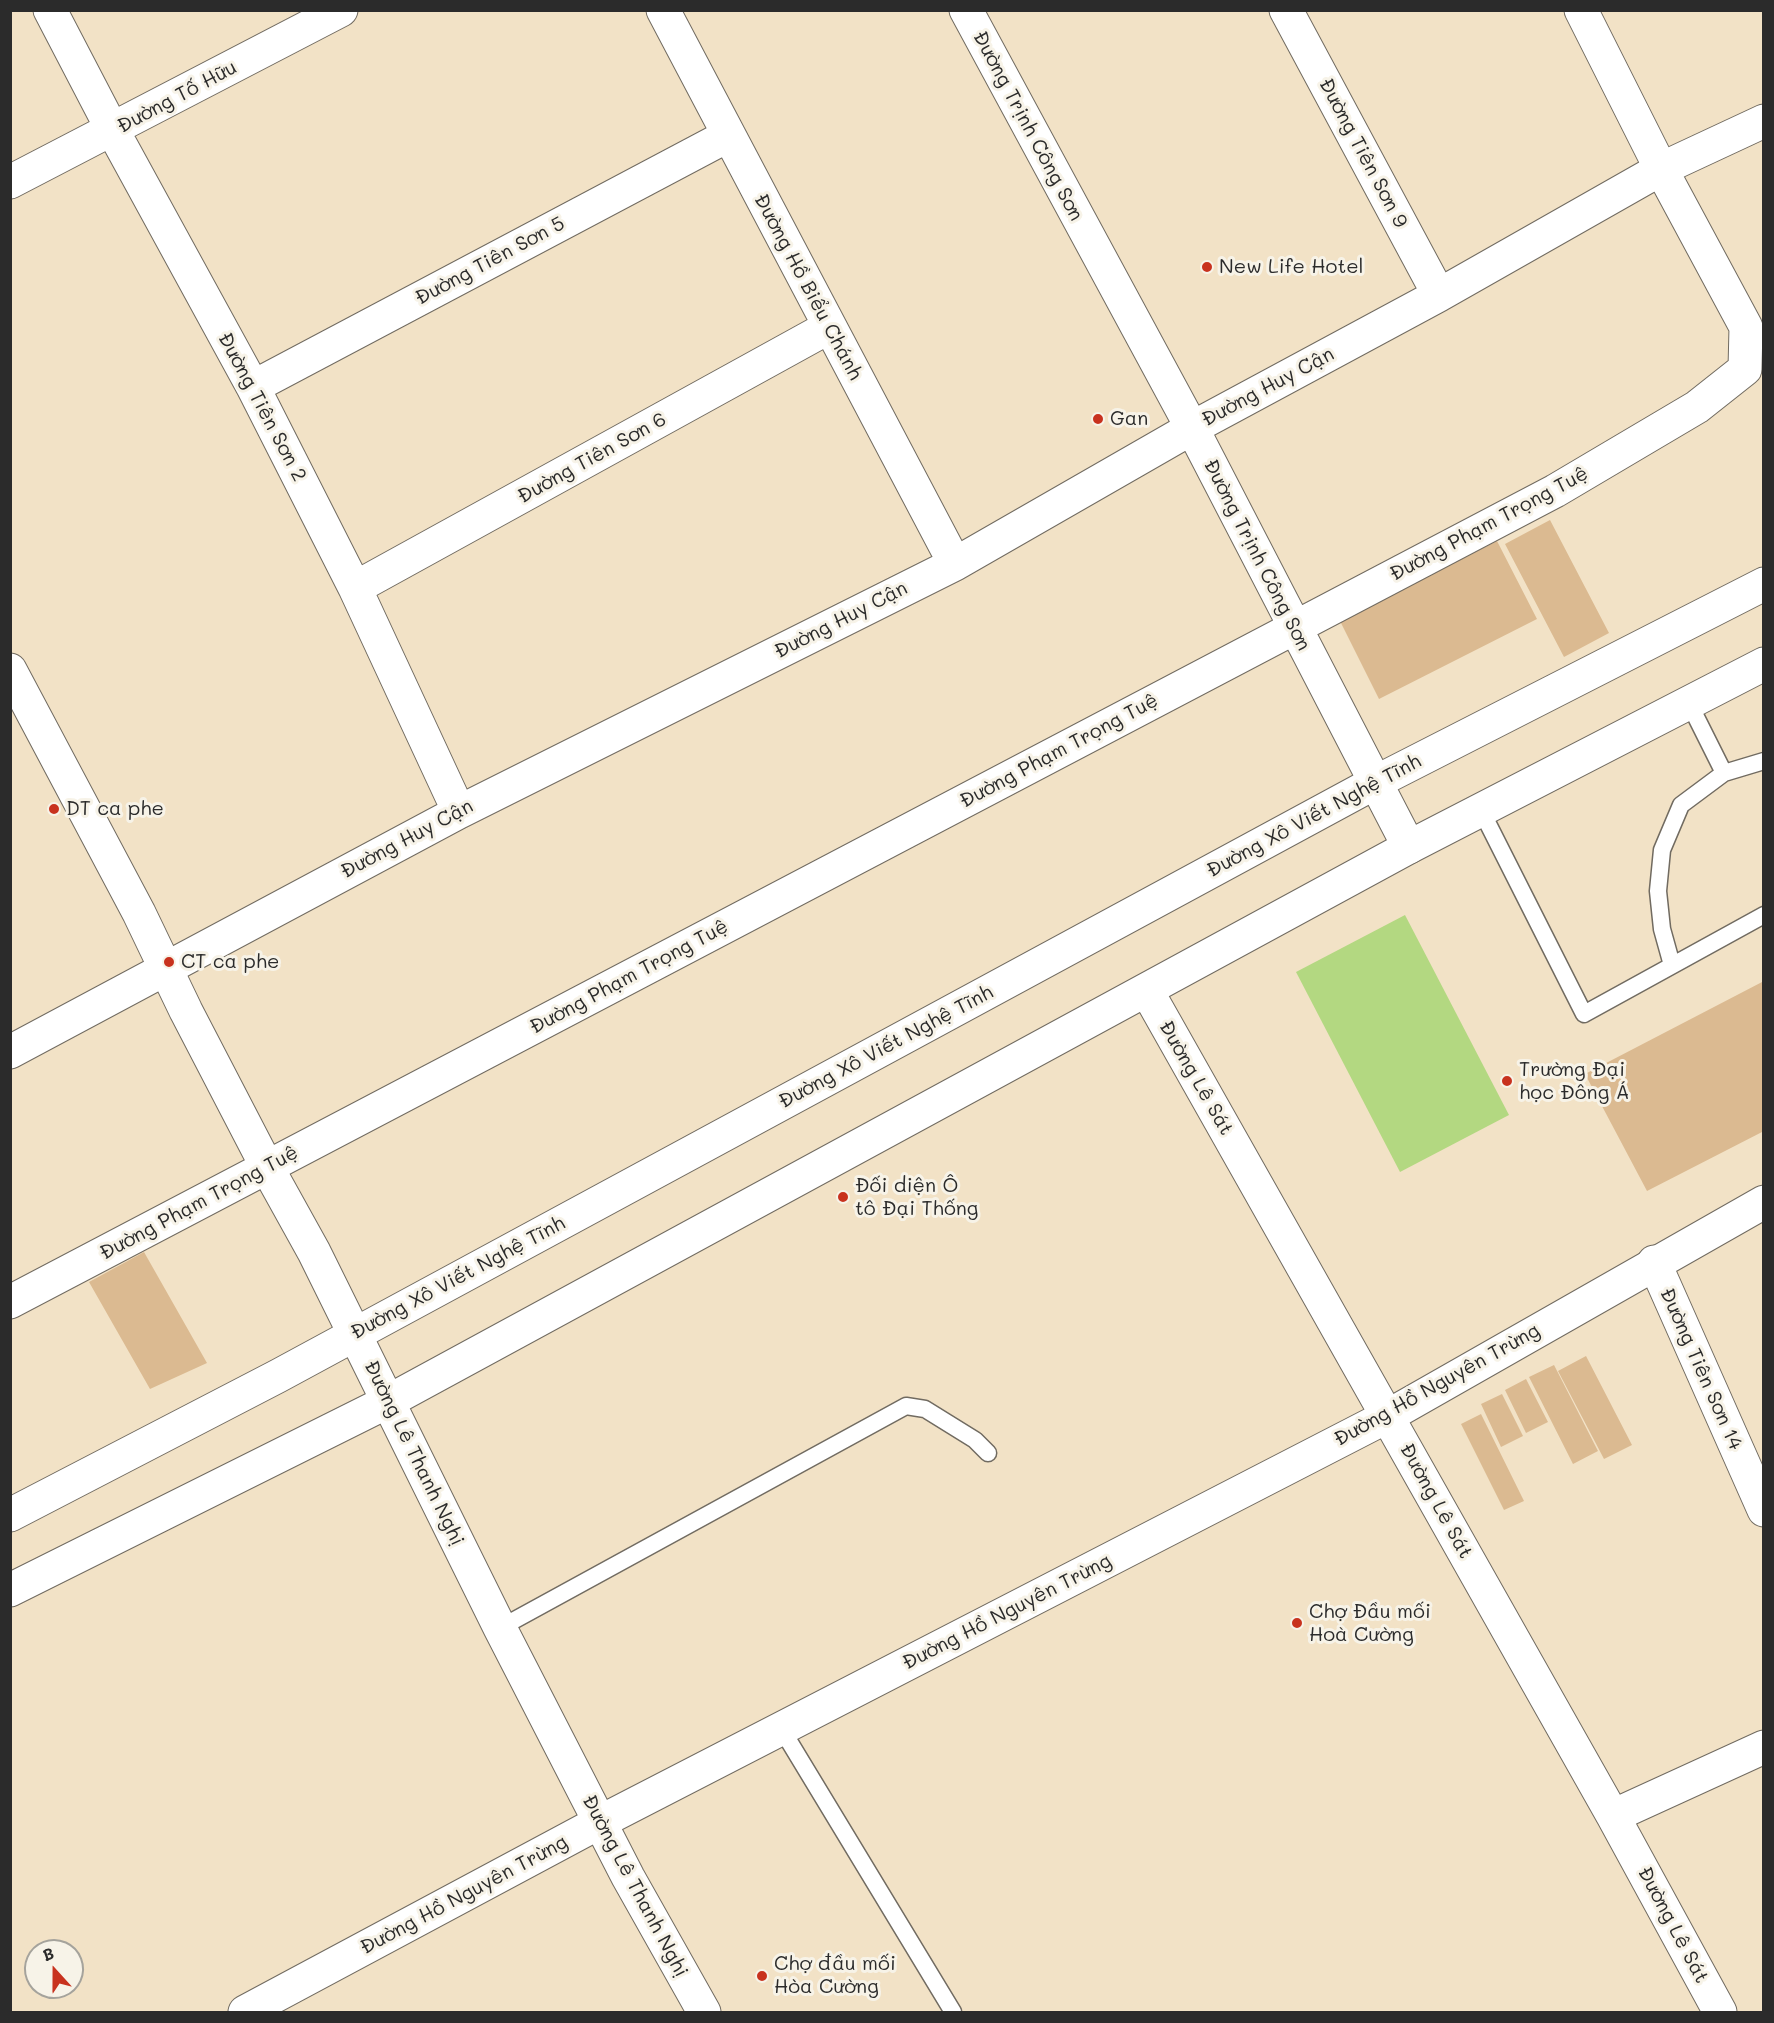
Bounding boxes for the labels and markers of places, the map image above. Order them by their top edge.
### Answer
place label: New Life Hotel [1219,255,1364,279]
marker: New Life Hotel [1200,260,1214,274]
place label: Gan [1110,407,1148,431]
marker: Gan [1091,412,1105,426]
place label: DT ca phe [66,797,164,821]
marker: DT ca phe [47,802,61,816]
place label: CT ca phe [181,950,279,974]
marker: CT ca phe [162,955,176,969]
place label: Trường Đại học Đông Á [1519,1058,1629,1105]
marker: Trường Đại học Đông Á [1500,1074,1514,1088]
place label: Đối diện Ô tô Đại Thống [855,1174,978,1221]
marker: Đối diện Ô tô Đại Thống [836,1190,850,1204]
place label: Chợ Đầu mối Hoà Cường [1309,1600,1431,1647]
marker: Chợ Đầu mối Hoà Cường [1290,1616,1304,1630]
place label: Chợ đầu mối Hòa Cường [774,1952,896,1999]
marker: Chợ đầu mối Hòa Cường [755,1969,769,1983]

